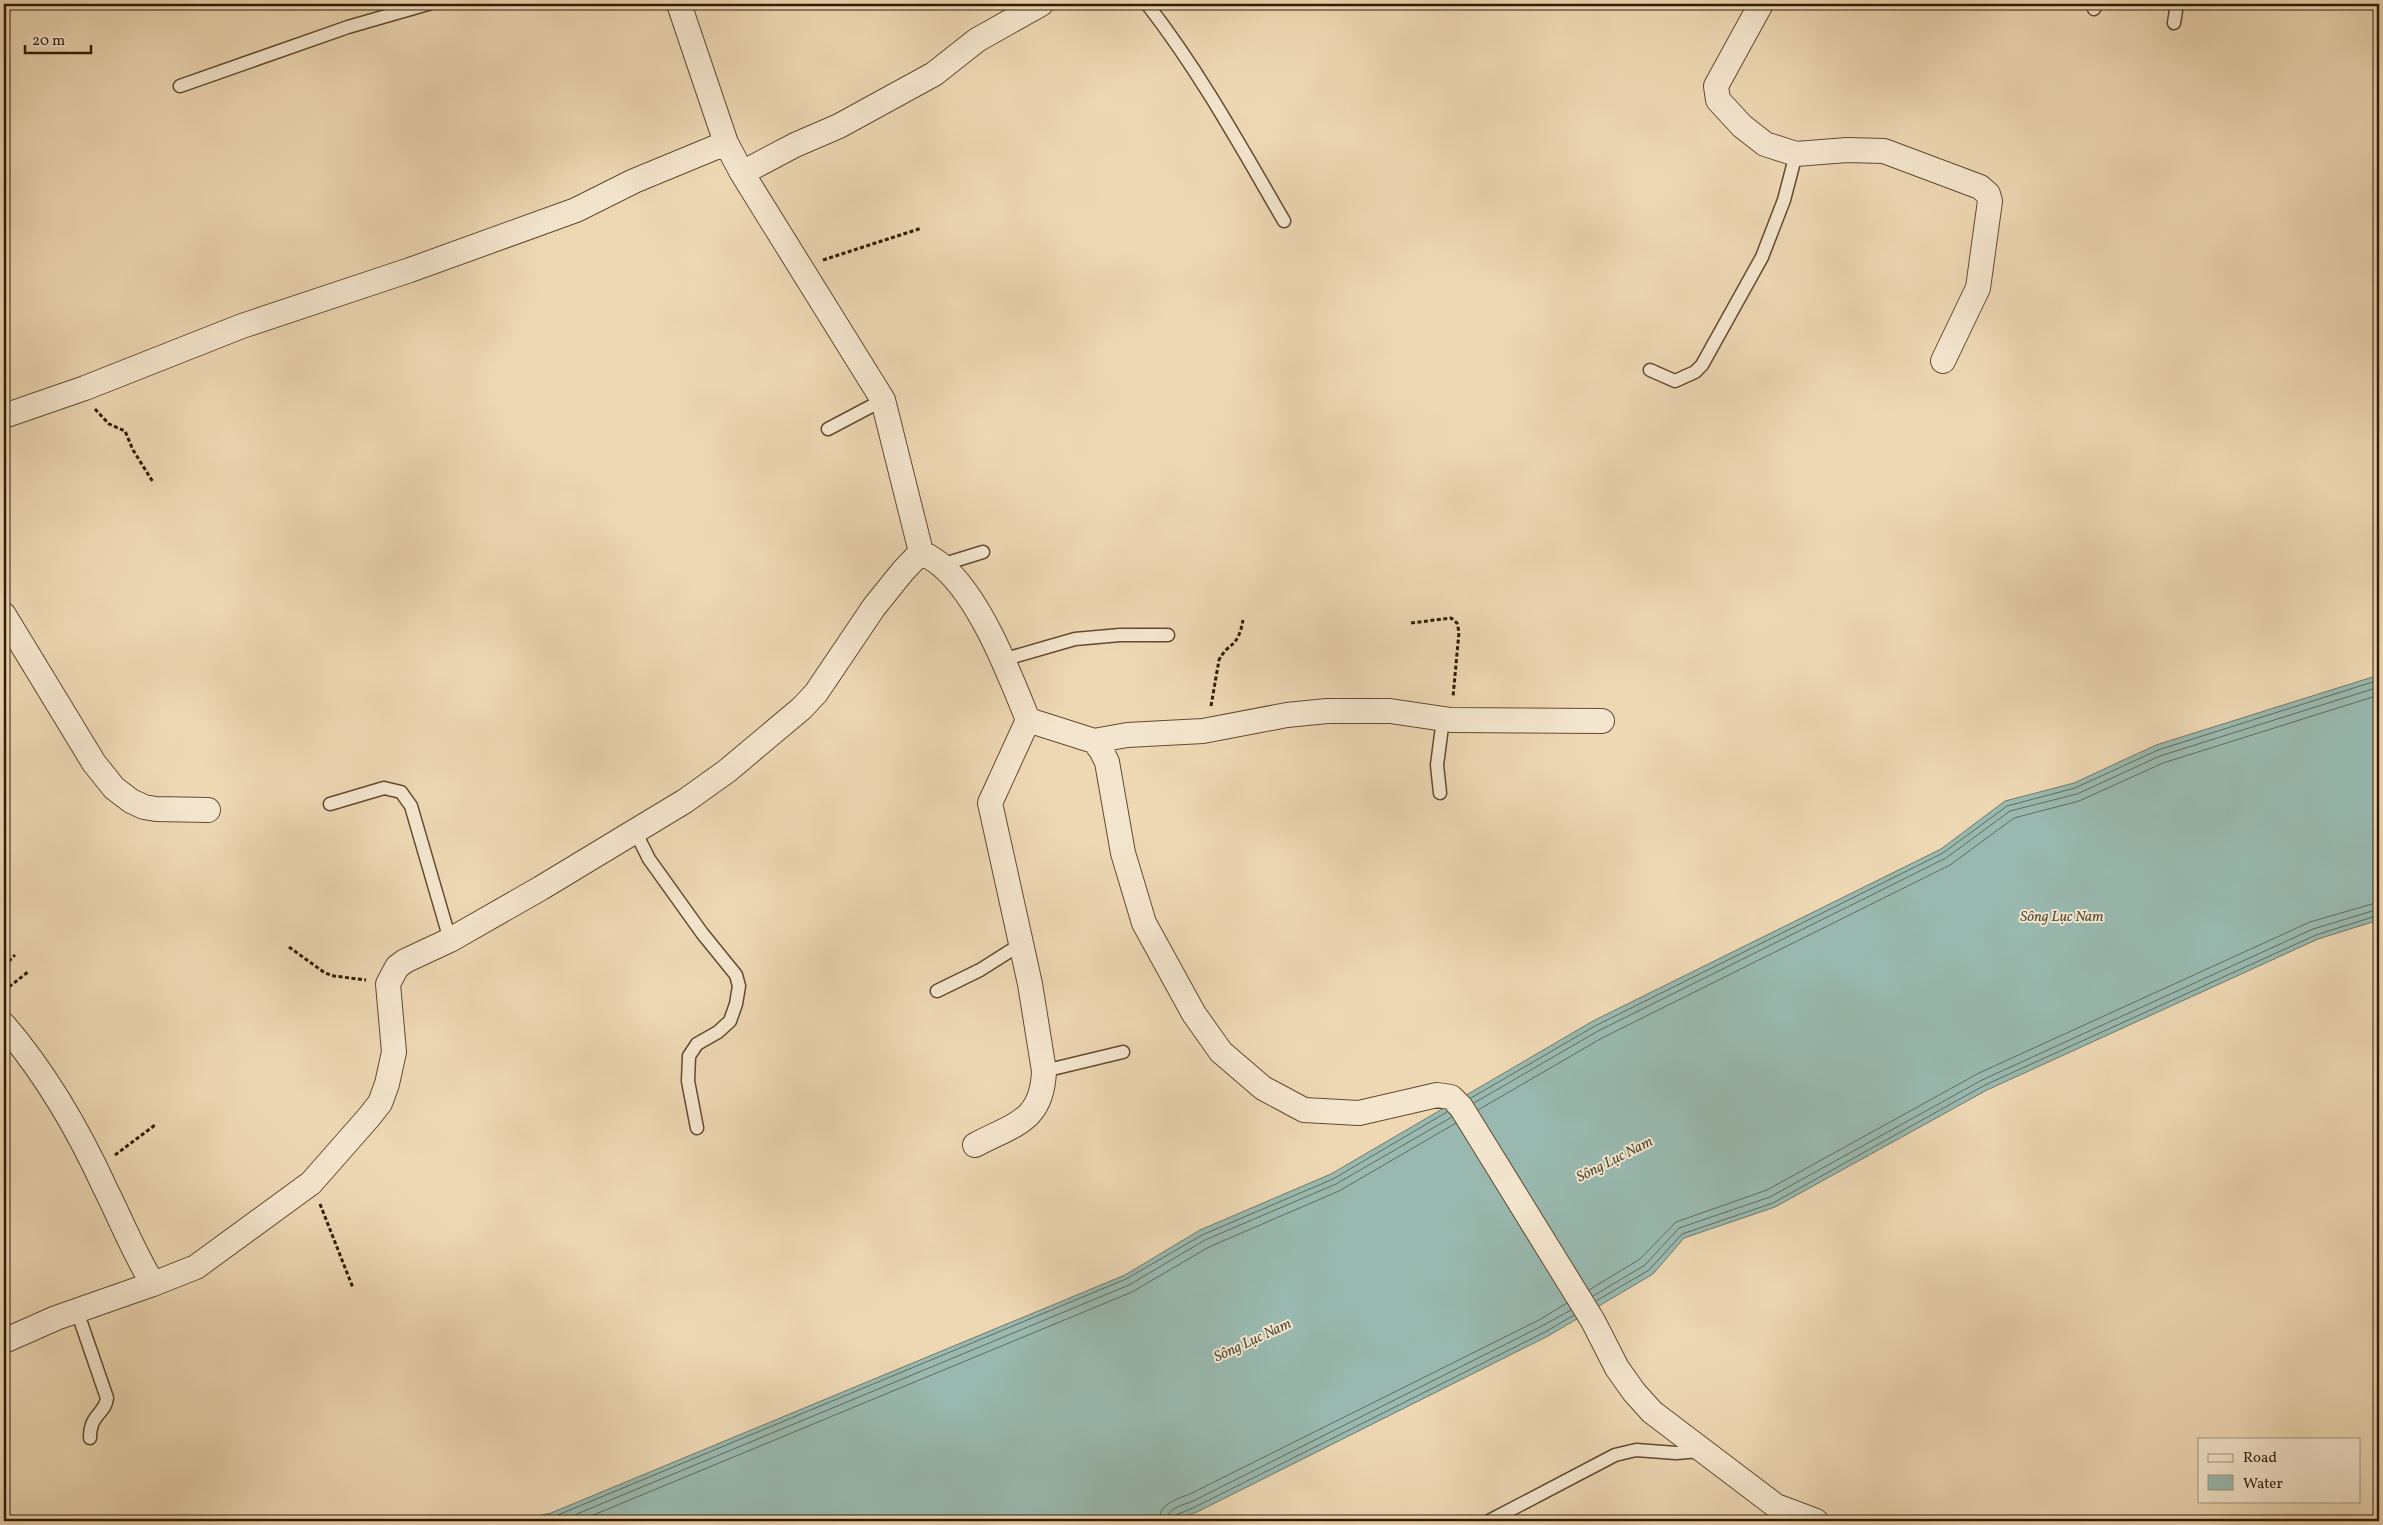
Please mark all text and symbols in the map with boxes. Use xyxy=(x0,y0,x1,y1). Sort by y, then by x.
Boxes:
scale bar xyxy=(25,22,91,54)
text: 20 m xyxy=(32,31,65,52)
water label: Sông Lục Nam xyxy=(2020,907,2104,928)
water label: Sông Lục Nam xyxy=(1573,1132,1657,1188)
water label: Sông Lục Nam xyxy=(1211,1314,1296,1368)
legend xyxy=(2198,1438,2360,1502)
text: Road xyxy=(2243,1448,2277,1469)
text: Water xyxy=(2243,1474,2283,1495)

